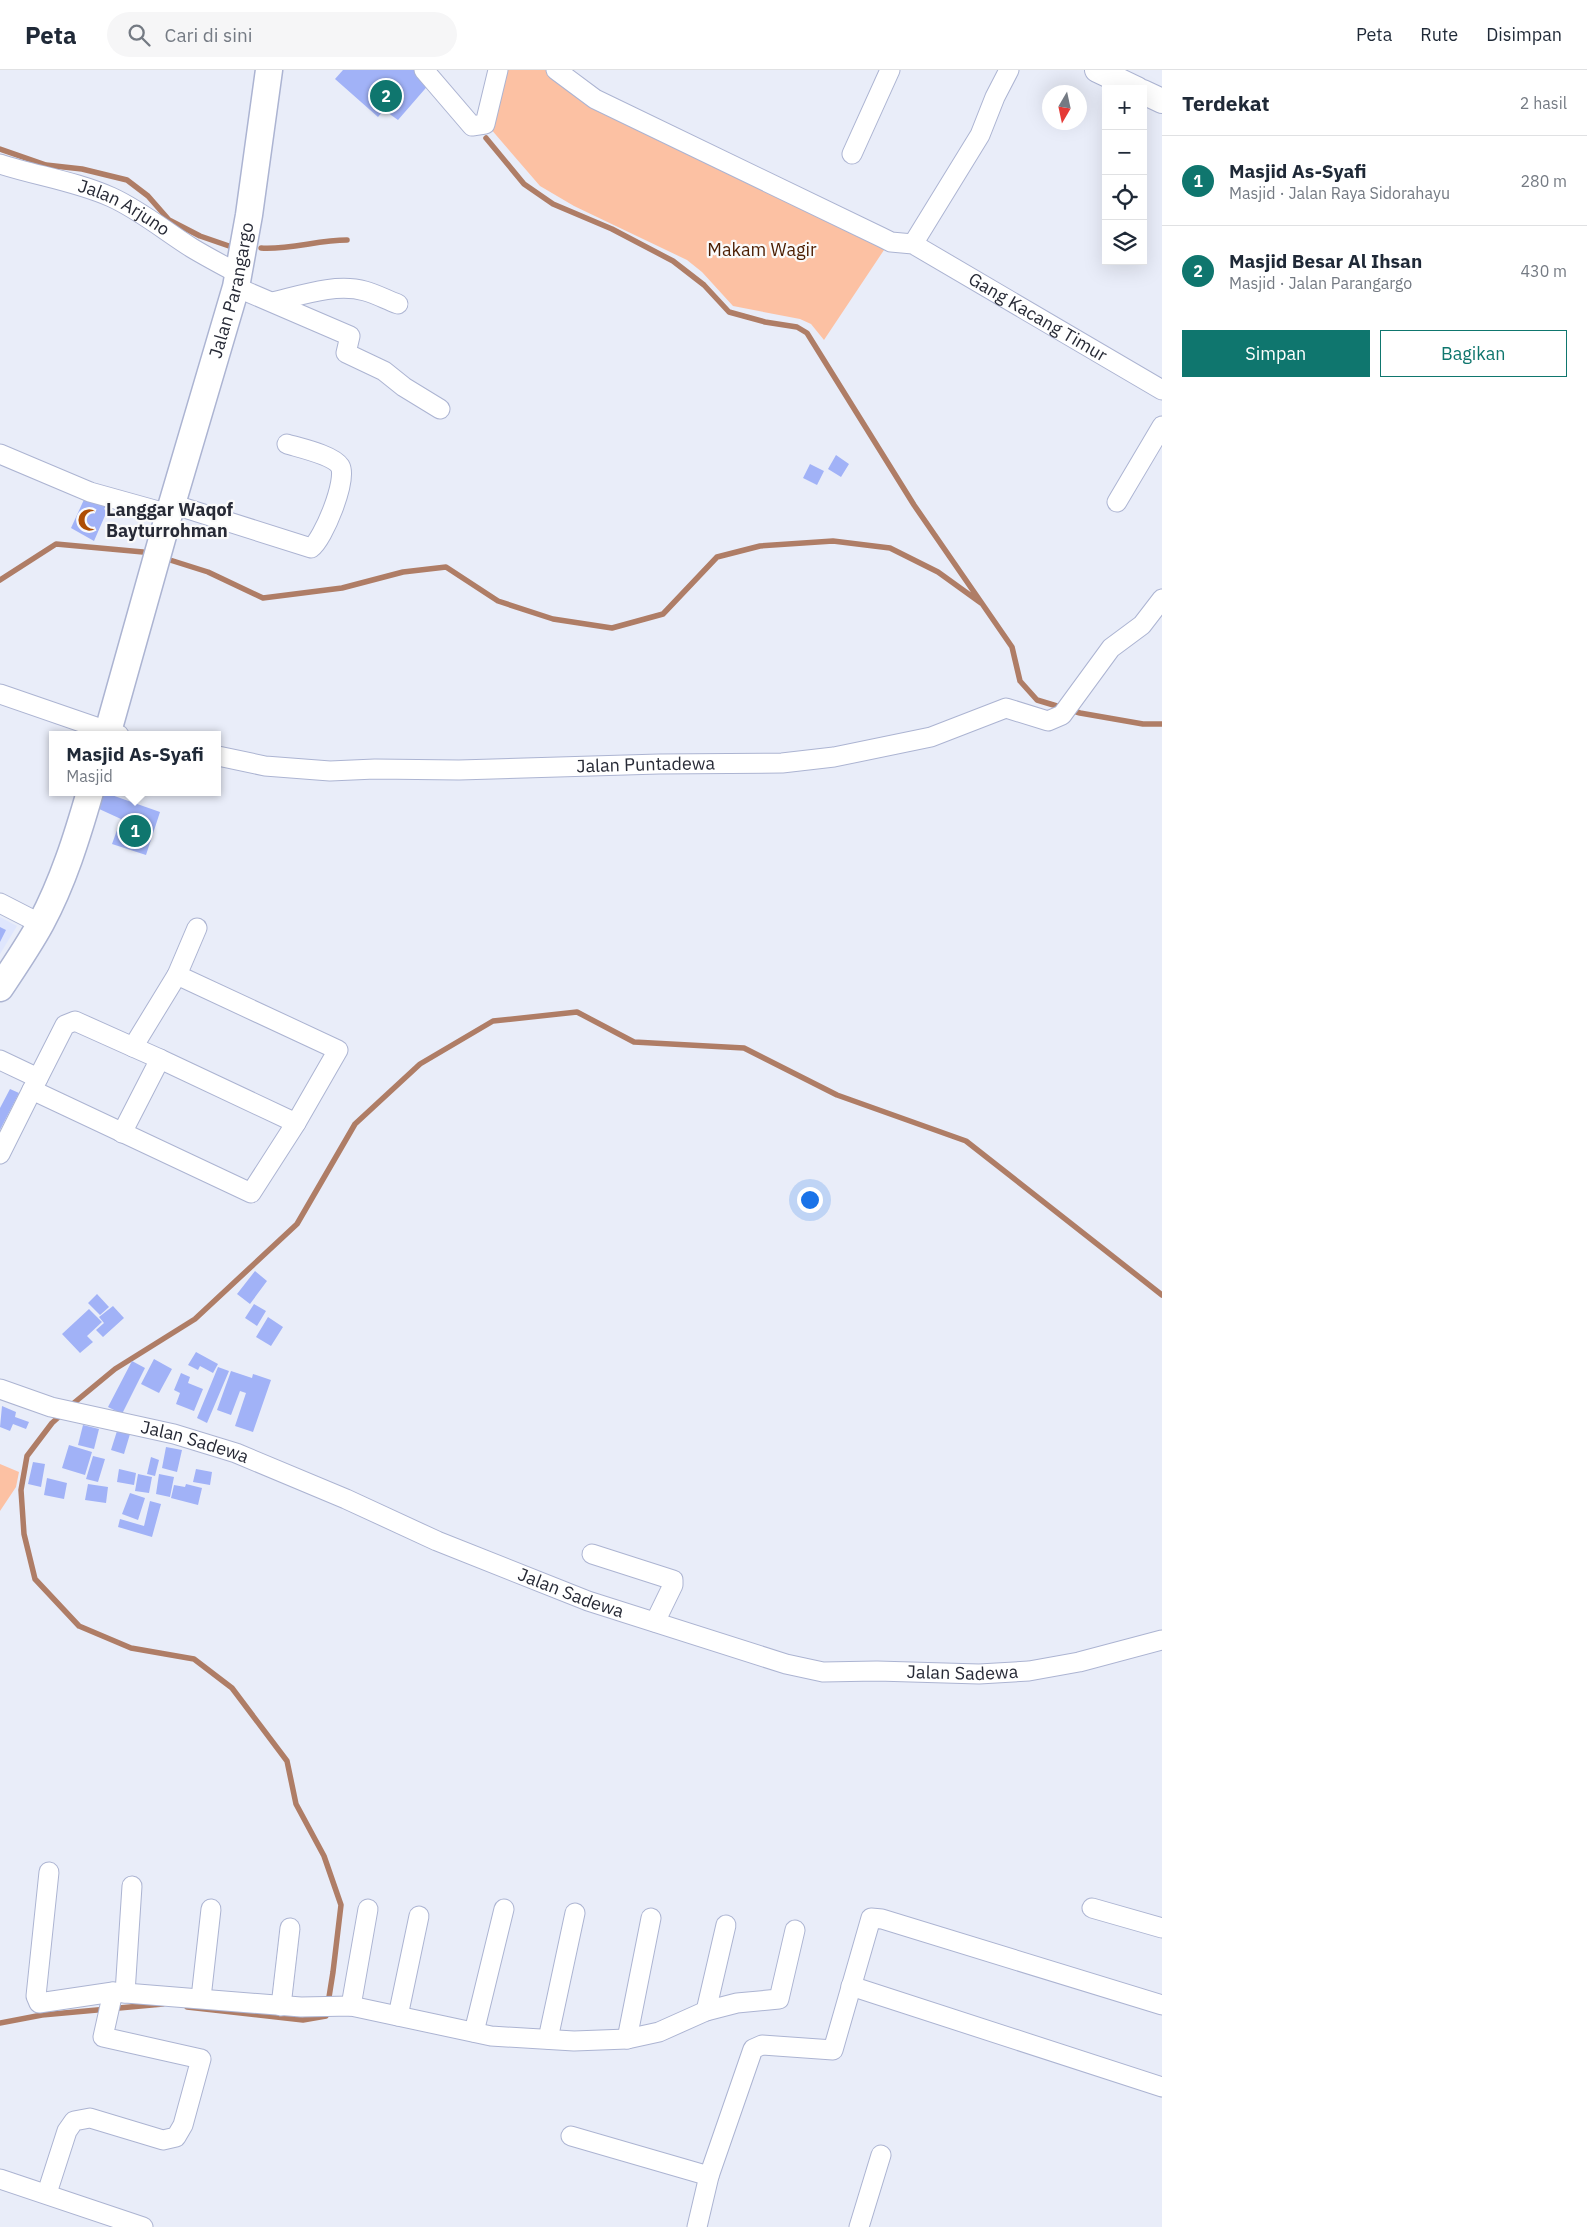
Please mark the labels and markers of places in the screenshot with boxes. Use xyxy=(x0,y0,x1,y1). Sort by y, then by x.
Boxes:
pin: 2 xyxy=(370,77,402,115)
place label: Langgar Waqof Bayturrohman xyxy=(106,498,234,542)
mosque icon: Langgar Waqof Bayturrohman xyxy=(76,507,102,533)
pin: 1 xyxy=(119,812,151,850)

